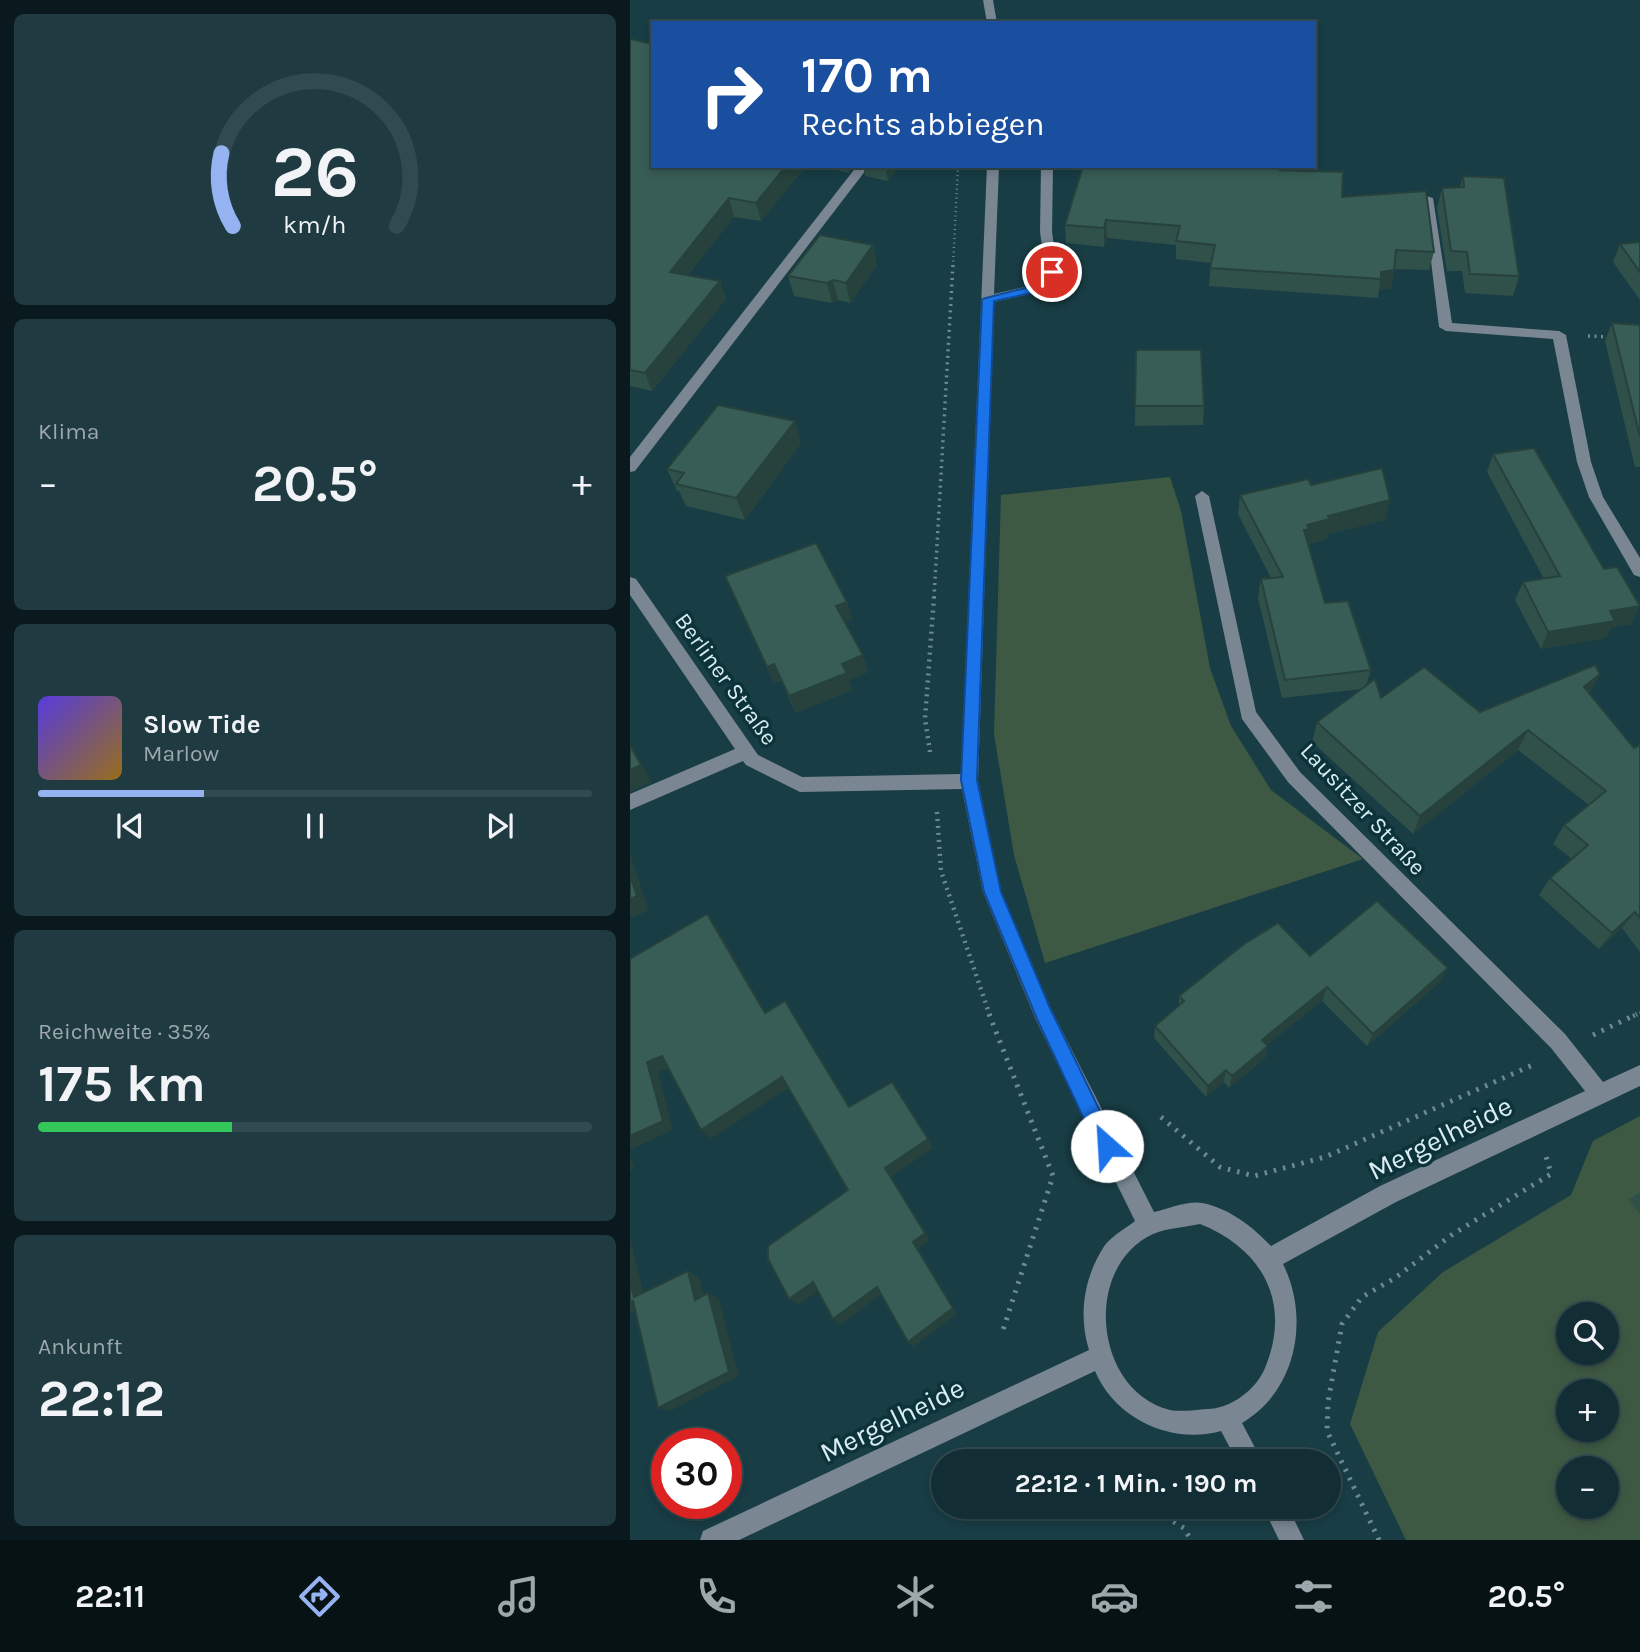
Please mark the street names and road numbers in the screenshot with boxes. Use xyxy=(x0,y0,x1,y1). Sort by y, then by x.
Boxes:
street label: Berliner Straße xyxy=(669,608,783,750)
street label: Lausitzer Straße xyxy=(1295,737,1431,881)
street label: Mergelheide xyxy=(1362,1089,1518,1187)
street label: Mergelheide xyxy=(814,1371,970,1469)

